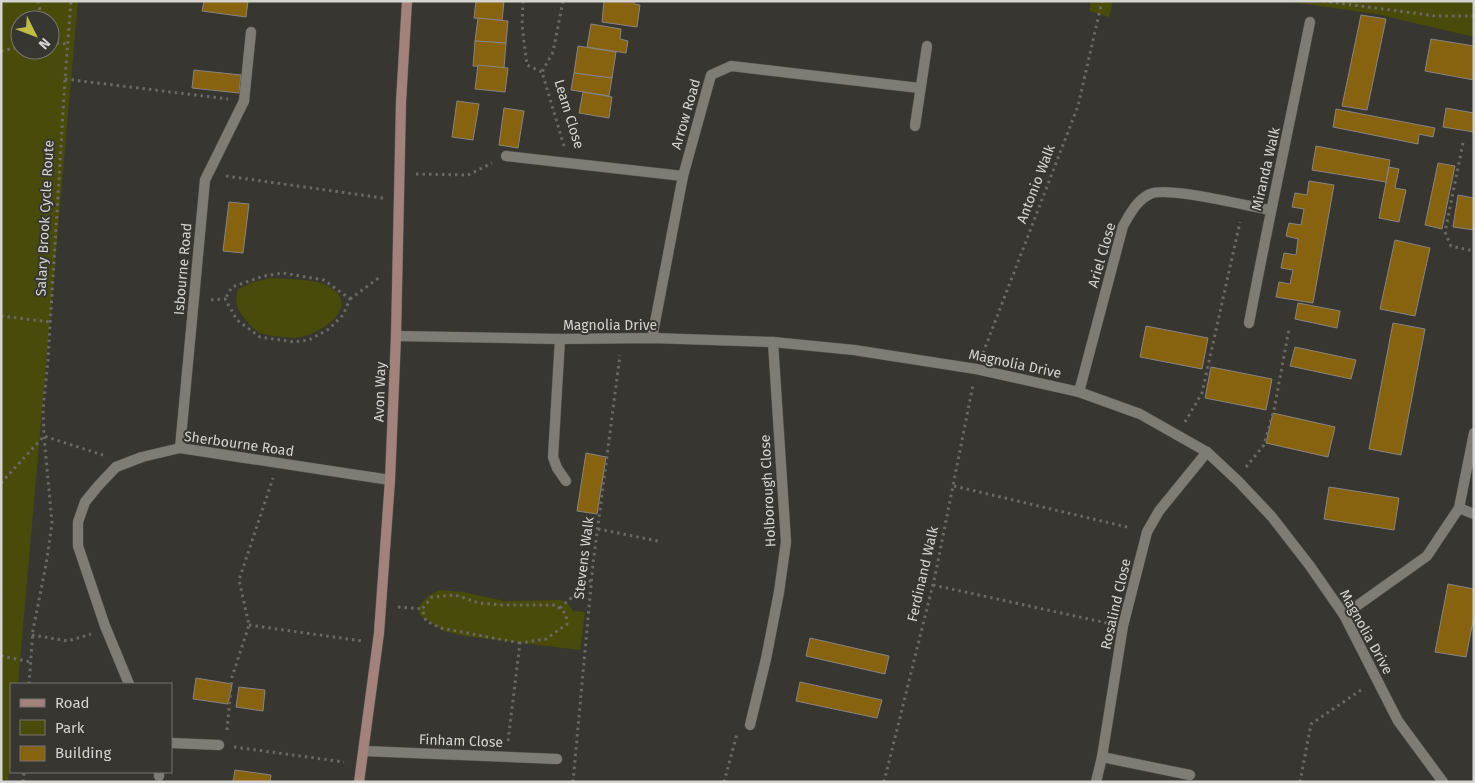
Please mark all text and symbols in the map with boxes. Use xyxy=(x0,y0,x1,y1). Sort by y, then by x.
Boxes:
north arrow xyxy=(10,10,60,60)
text: N xyxy=(35,34,54,53)
street label: Leam Close xyxy=(550,77,588,151)
street label: Arrow Road xyxy=(668,77,704,151)
street label: Miranda Walk xyxy=(1248,125,1284,212)
street label: Salary Brook Cycle Route xyxy=(32,139,58,297)
street label: Antonio Walk xyxy=(1013,141,1059,226)
street label: Ariel Close xyxy=(1085,220,1119,290)
street label: Isbourne Road xyxy=(170,222,196,316)
street label: Magnolia Drive xyxy=(563,317,657,334)
street label: Magnolia Drive xyxy=(967,346,1063,382)
street label: Avon Way xyxy=(370,361,390,422)
street label: Sherbourne Road xyxy=(183,428,295,460)
street label: Holborough Close xyxy=(757,434,779,548)
street label: Stevens Walk xyxy=(571,515,598,600)
street label: Ferdinand Walk xyxy=(904,524,942,623)
street label: Rosalind Close xyxy=(1097,557,1135,651)
street label: Magnolia Drive xyxy=(1336,587,1396,677)
legend xyxy=(10,683,172,773)
text: Road xyxy=(55,694,90,712)
text: Park xyxy=(55,719,85,737)
street label: Finham Close xyxy=(419,731,503,751)
text: Building xyxy=(55,744,111,762)

